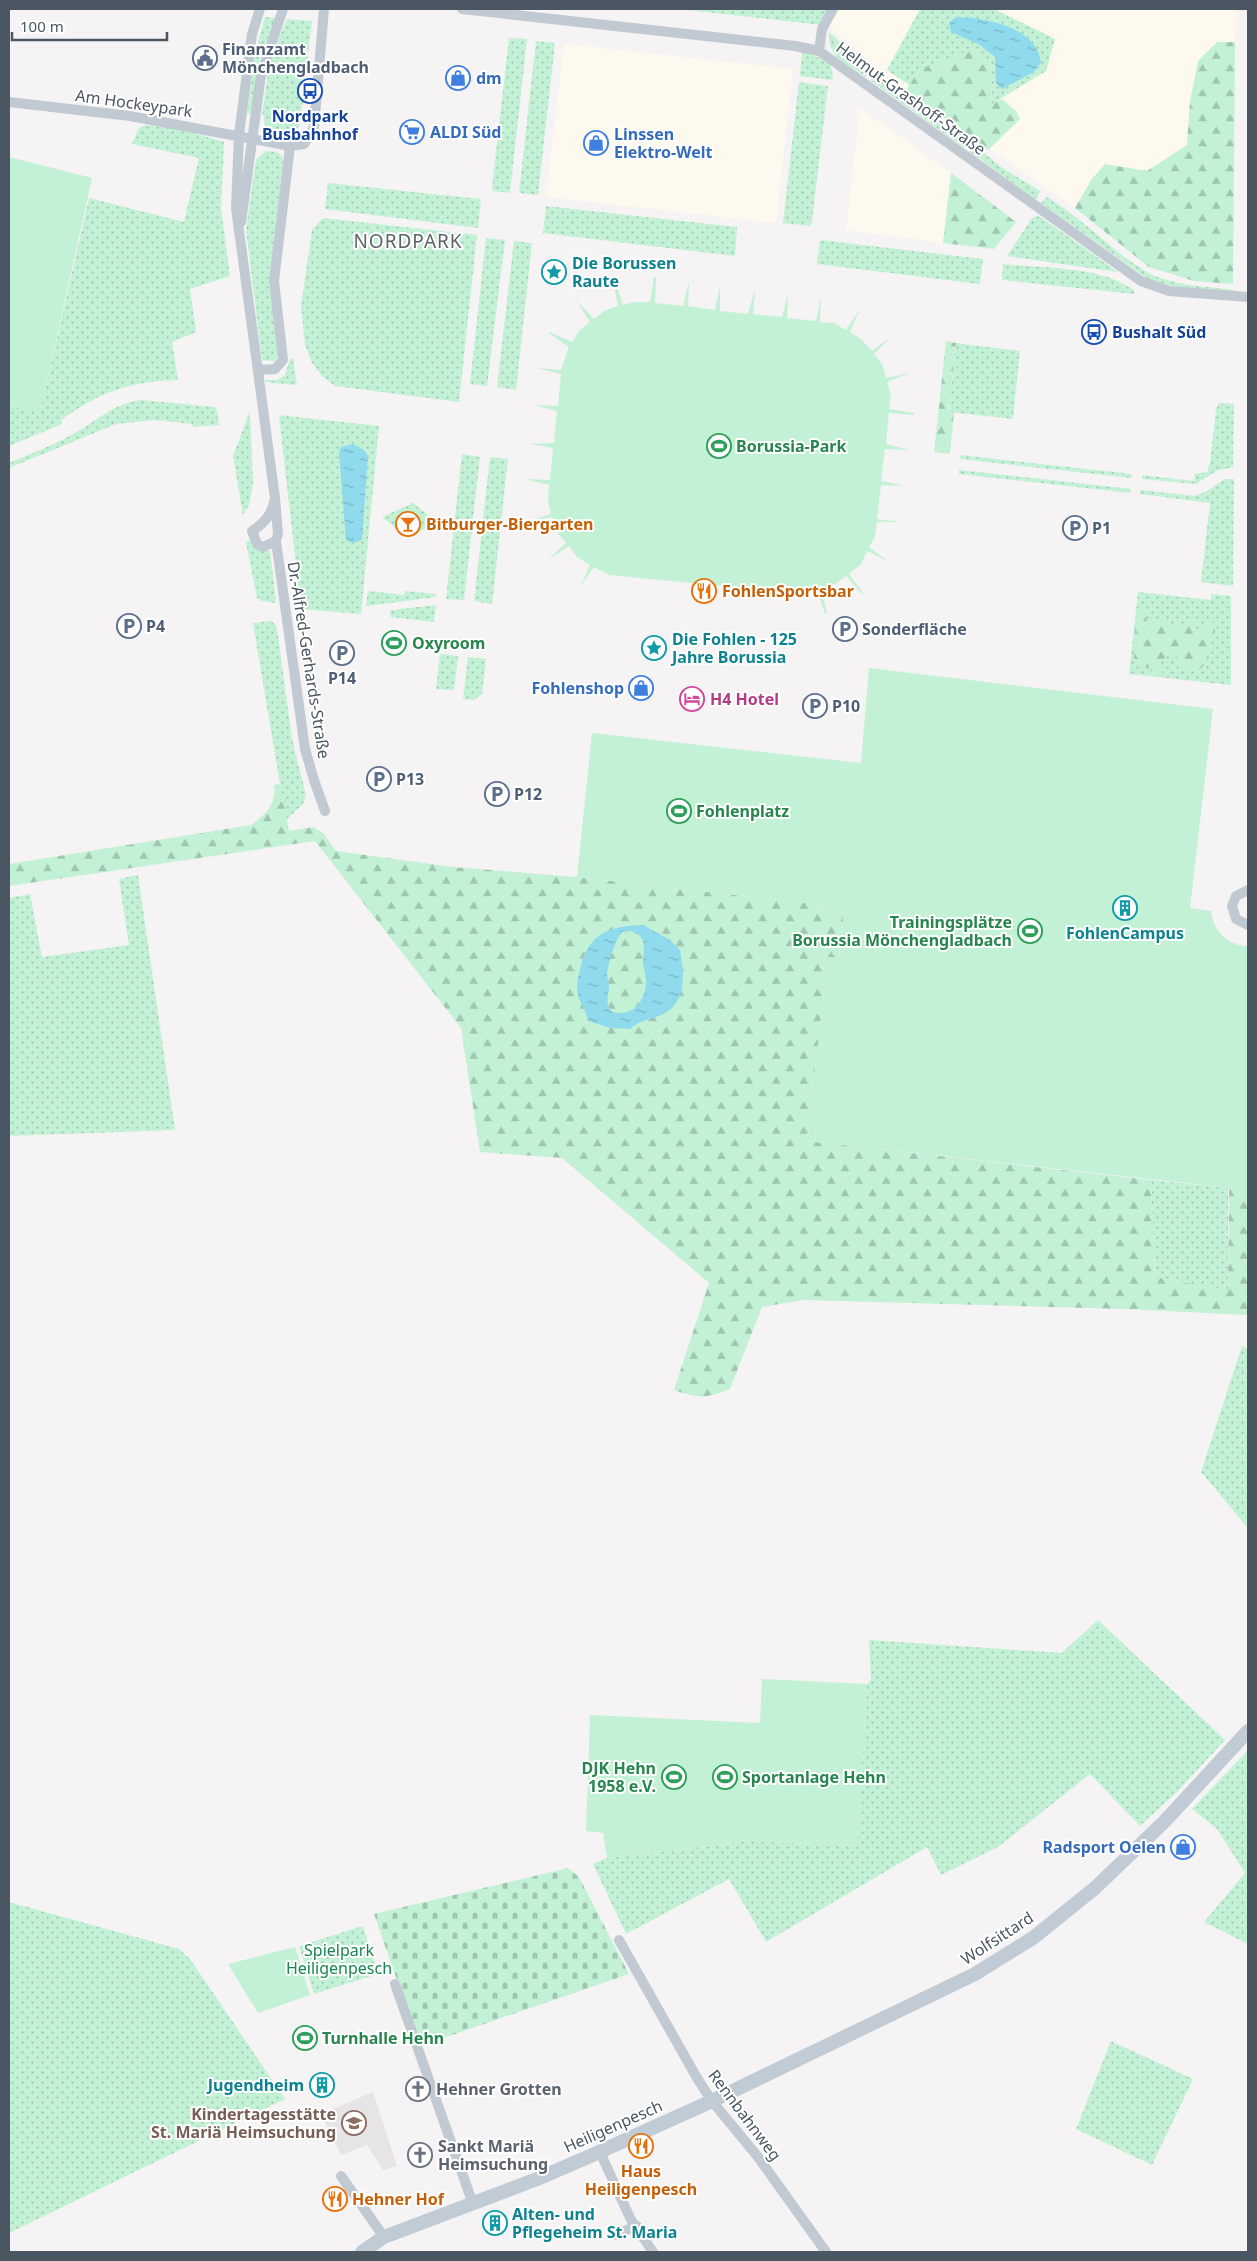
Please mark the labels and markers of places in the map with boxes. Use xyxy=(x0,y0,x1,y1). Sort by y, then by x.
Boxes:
place label: Finanzamt Mönchengladbach xyxy=(222,38,369,78)
public building icon: Finanzamt Mönchengladbach xyxy=(192,45,218,71)
shop icon: dm xyxy=(445,65,471,91)
place label: dm xyxy=(476,67,502,89)
bus stop icon: Nordpark Busbahnhof xyxy=(297,78,323,104)
place label: Nordpark Busbahnhof xyxy=(262,105,359,145)
supermarket icon: ALDI Süd xyxy=(399,119,425,145)
place label: ALDI Süd xyxy=(430,121,501,143)
place label: Linssen Elektro-Welt xyxy=(614,123,713,163)
shop icon: Linssen Elektro-Welt xyxy=(583,130,609,156)
place label: Die Borussen Raute xyxy=(572,252,676,292)
place icon: Die Borussen Raute xyxy=(541,259,567,285)
bus stop icon: Bushalt Süd xyxy=(1081,319,1107,345)
place label: Bushalt Süd xyxy=(1112,321,1206,343)
sports icon: Borussia-Park xyxy=(706,433,732,459)
place label: Borussia-Park xyxy=(736,435,846,457)
bar icon: Bitburger-Biergarten xyxy=(395,511,421,537)
place label: Bitburger-Biergarten xyxy=(426,513,594,535)
parking icon: P1 xyxy=(1062,515,1088,541)
place label: P1 xyxy=(1092,517,1111,539)
restaurant icon: FohlenSportsbar xyxy=(691,578,717,604)
place label: FohlenSportsbar xyxy=(722,580,854,602)
parking icon: P4 xyxy=(116,613,142,639)
place label: P4 xyxy=(146,615,165,637)
parking icon: Sonderfläche xyxy=(832,616,858,642)
place label: Sonderfläche xyxy=(862,618,967,640)
place label: Die Fohlen - 125 Jahre Borussia xyxy=(670,628,797,668)
sports icon: Oxyroom xyxy=(381,630,407,656)
place label: Oxyroom xyxy=(412,632,485,654)
place icon: Die Fohlen - 125 Jahre Borussia xyxy=(641,635,667,661)
parking icon: P14 xyxy=(329,640,355,666)
place label: P14 xyxy=(328,667,356,689)
shop icon: Fohlenshop xyxy=(628,675,654,701)
place label: Fohlenshop xyxy=(532,677,624,699)
hotel icon: H4 Hotel xyxy=(679,686,705,712)
place label: H4 Hotel xyxy=(710,688,779,710)
parking icon: P10 xyxy=(802,693,828,719)
place label: P10 xyxy=(832,695,860,717)
parking icon: P13 xyxy=(366,766,392,792)
place label: P13 xyxy=(396,768,424,790)
parking icon: P12 xyxy=(484,781,510,807)
place label: P12 xyxy=(514,783,542,805)
sports icon: Fohlenplatz xyxy=(666,798,692,824)
place label: Fohlenplatz xyxy=(696,800,789,822)
building icon: FohlenCampus xyxy=(1112,895,1138,921)
place label: Trainingsplätze Borussia Mönchengladbach xyxy=(792,911,1012,951)
sports icon: Trainingsplätze Borussia Mönchengladbach xyxy=(1017,918,1043,944)
place label: FohlenCampus xyxy=(1066,922,1184,944)
place label: DJK Hehn 1958 e.V. xyxy=(582,1757,656,1797)
sports icon: DJK Hehn 1958 e.V. xyxy=(661,1764,687,1790)
sports icon: Sportanlage Hehn xyxy=(712,1764,738,1790)
place label: Sportanlage Hehn xyxy=(742,1766,886,1788)
shop icon: Radsport Oelen xyxy=(1170,1834,1196,1860)
place label: Radsport Oelen xyxy=(1042,1836,1166,1858)
sports icon: Turnhalle Hehn xyxy=(292,2025,318,2051)
place label: Turnhalle Hehn xyxy=(322,2027,444,2049)
building icon: Jugendheim xyxy=(309,2072,335,2098)
place label: Jugendheim xyxy=(206,2074,304,2096)
church icon: Hehner Grotten xyxy=(405,2076,431,2102)
place label: Hehner Grotten xyxy=(436,2078,562,2100)
place label: Kindertagesstätte St. Mariä Heimsuchung xyxy=(151,2103,336,2143)
school or university icon: Kindertagesstätte St. Mariä Heimsuchung xyxy=(341,2110,367,2136)
restaurant icon: Haus Heiligenpesch xyxy=(628,2133,654,2159)
place label: Sankt Mariä Heimsuchung xyxy=(438,2135,548,2175)
church icon: Sankt Mariä Heimsuchung xyxy=(407,2142,433,2168)
place label: Haus Heiligenpesch xyxy=(585,2160,697,2200)
restaurant icon: Hehner Hof xyxy=(322,2186,348,2212)
place label: Hehner Hof xyxy=(352,2188,445,2210)
place label: Alten- und Pflegeheim St. Maria xyxy=(512,2203,677,2243)
building icon: Alten- und Pflegeheim St. Maria xyxy=(482,2210,508,2236)

